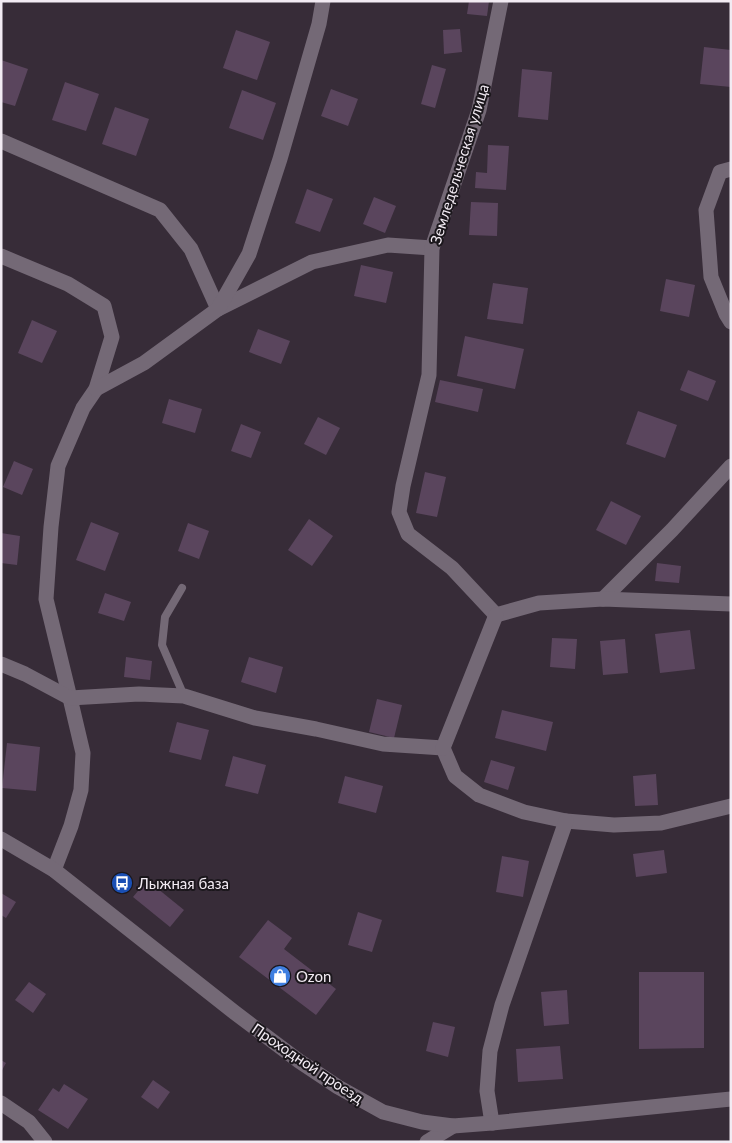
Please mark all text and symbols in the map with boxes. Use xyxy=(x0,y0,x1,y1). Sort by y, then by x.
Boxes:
street label: Земледельческая улица xyxy=(426,82,492,246)
bus stop icon: Лыжная база xyxy=(110,871,134,895)
place label: Лыжная база xyxy=(137,874,229,892)
shop icon: Ozon xyxy=(268,964,292,988)
place label: Ozon xyxy=(296,967,331,985)
street label: Проходной проезд xyxy=(249,1019,367,1107)

